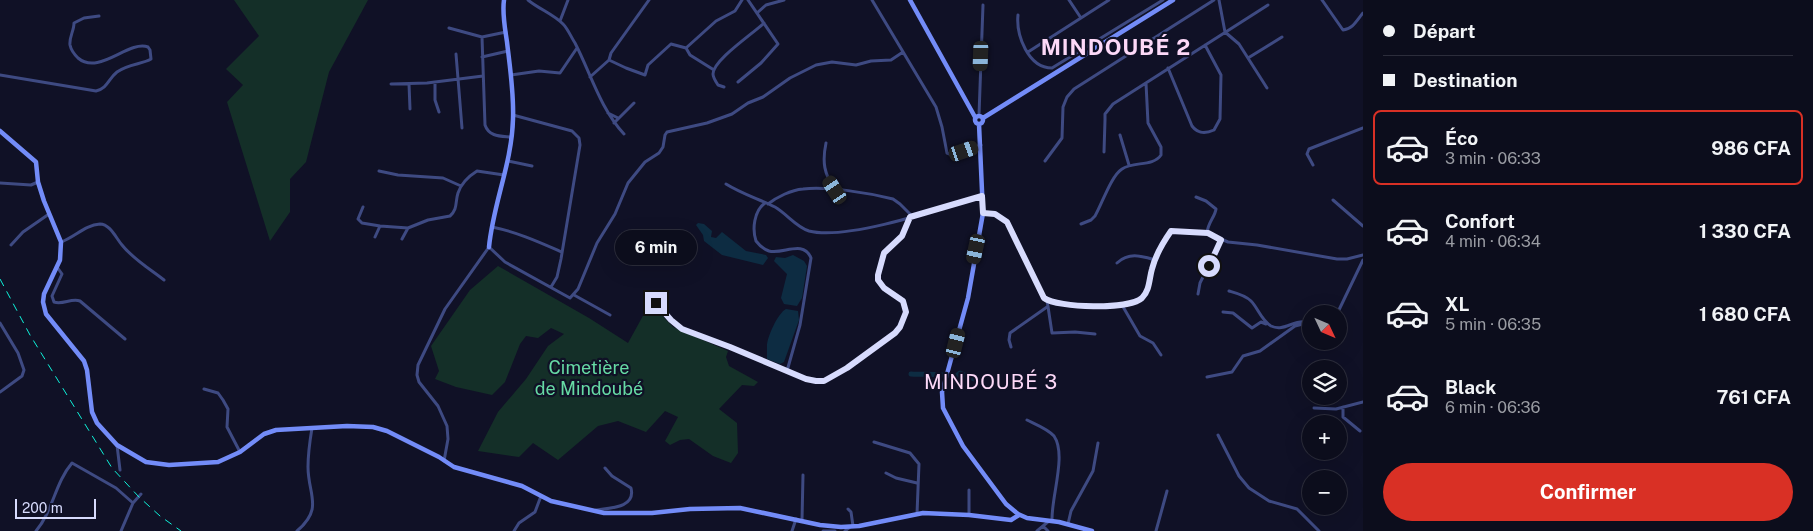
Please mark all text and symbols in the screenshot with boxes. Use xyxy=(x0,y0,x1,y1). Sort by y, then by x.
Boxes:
text: Départ xyxy=(1413,20,1476,42)
district label: MINDOUBÉ 2 xyxy=(1041,34,1191,60)
car xyxy=(972,41,989,71)
text: Destination xyxy=(1413,69,1517,91)
icon: car xyxy=(1385,125,1430,170)
text: Éco xyxy=(1445,127,1478,149)
text: 986 CFA xyxy=(1711,137,1791,159)
car xyxy=(947,139,980,163)
text: 3 min · 06:33 xyxy=(1445,149,1541,168)
car xyxy=(820,173,849,207)
icon: car xyxy=(1385,208,1430,253)
text: Confort xyxy=(1445,210,1515,232)
text: 1 330 CFA xyxy=(1699,220,1791,242)
callout: 6 min xyxy=(615,230,697,266)
text: 4 min · 06:34 xyxy=(1445,232,1541,251)
car xyxy=(965,233,986,265)
text: 6 min xyxy=(635,238,677,257)
route start xyxy=(1198,255,1220,277)
icon: car xyxy=(1385,291,1430,336)
route end xyxy=(645,292,667,314)
text: XL xyxy=(1445,293,1470,315)
text: 1 680 CFA xyxy=(1699,303,1791,325)
north arrow xyxy=(1302,305,1348,350)
map controls xyxy=(1302,305,1347,515)
text: 5 min · 06:35 xyxy=(1445,315,1541,334)
car xyxy=(945,327,966,359)
park label: Cimetière de Mindoubé xyxy=(535,357,643,399)
button: layers xyxy=(1302,360,1347,405)
district label: MINDOUBÉ 3 xyxy=(924,369,1058,394)
icon: car xyxy=(1385,374,1430,419)
text: Black xyxy=(1445,376,1496,398)
text: 761 CFA xyxy=(1717,386,1791,408)
text: 6 min · 06:36 xyxy=(1445,398,1541,417)
button: + xyxy=(1302,415,1347,460)
button: Confirmer xyxy=(1383,463,1793,521)
button: − xyxy=(1302,470,1347,515)
scale bar xyxy=(15,496,96,519)
text: 200 m xyxy=(22,500,63,516)

